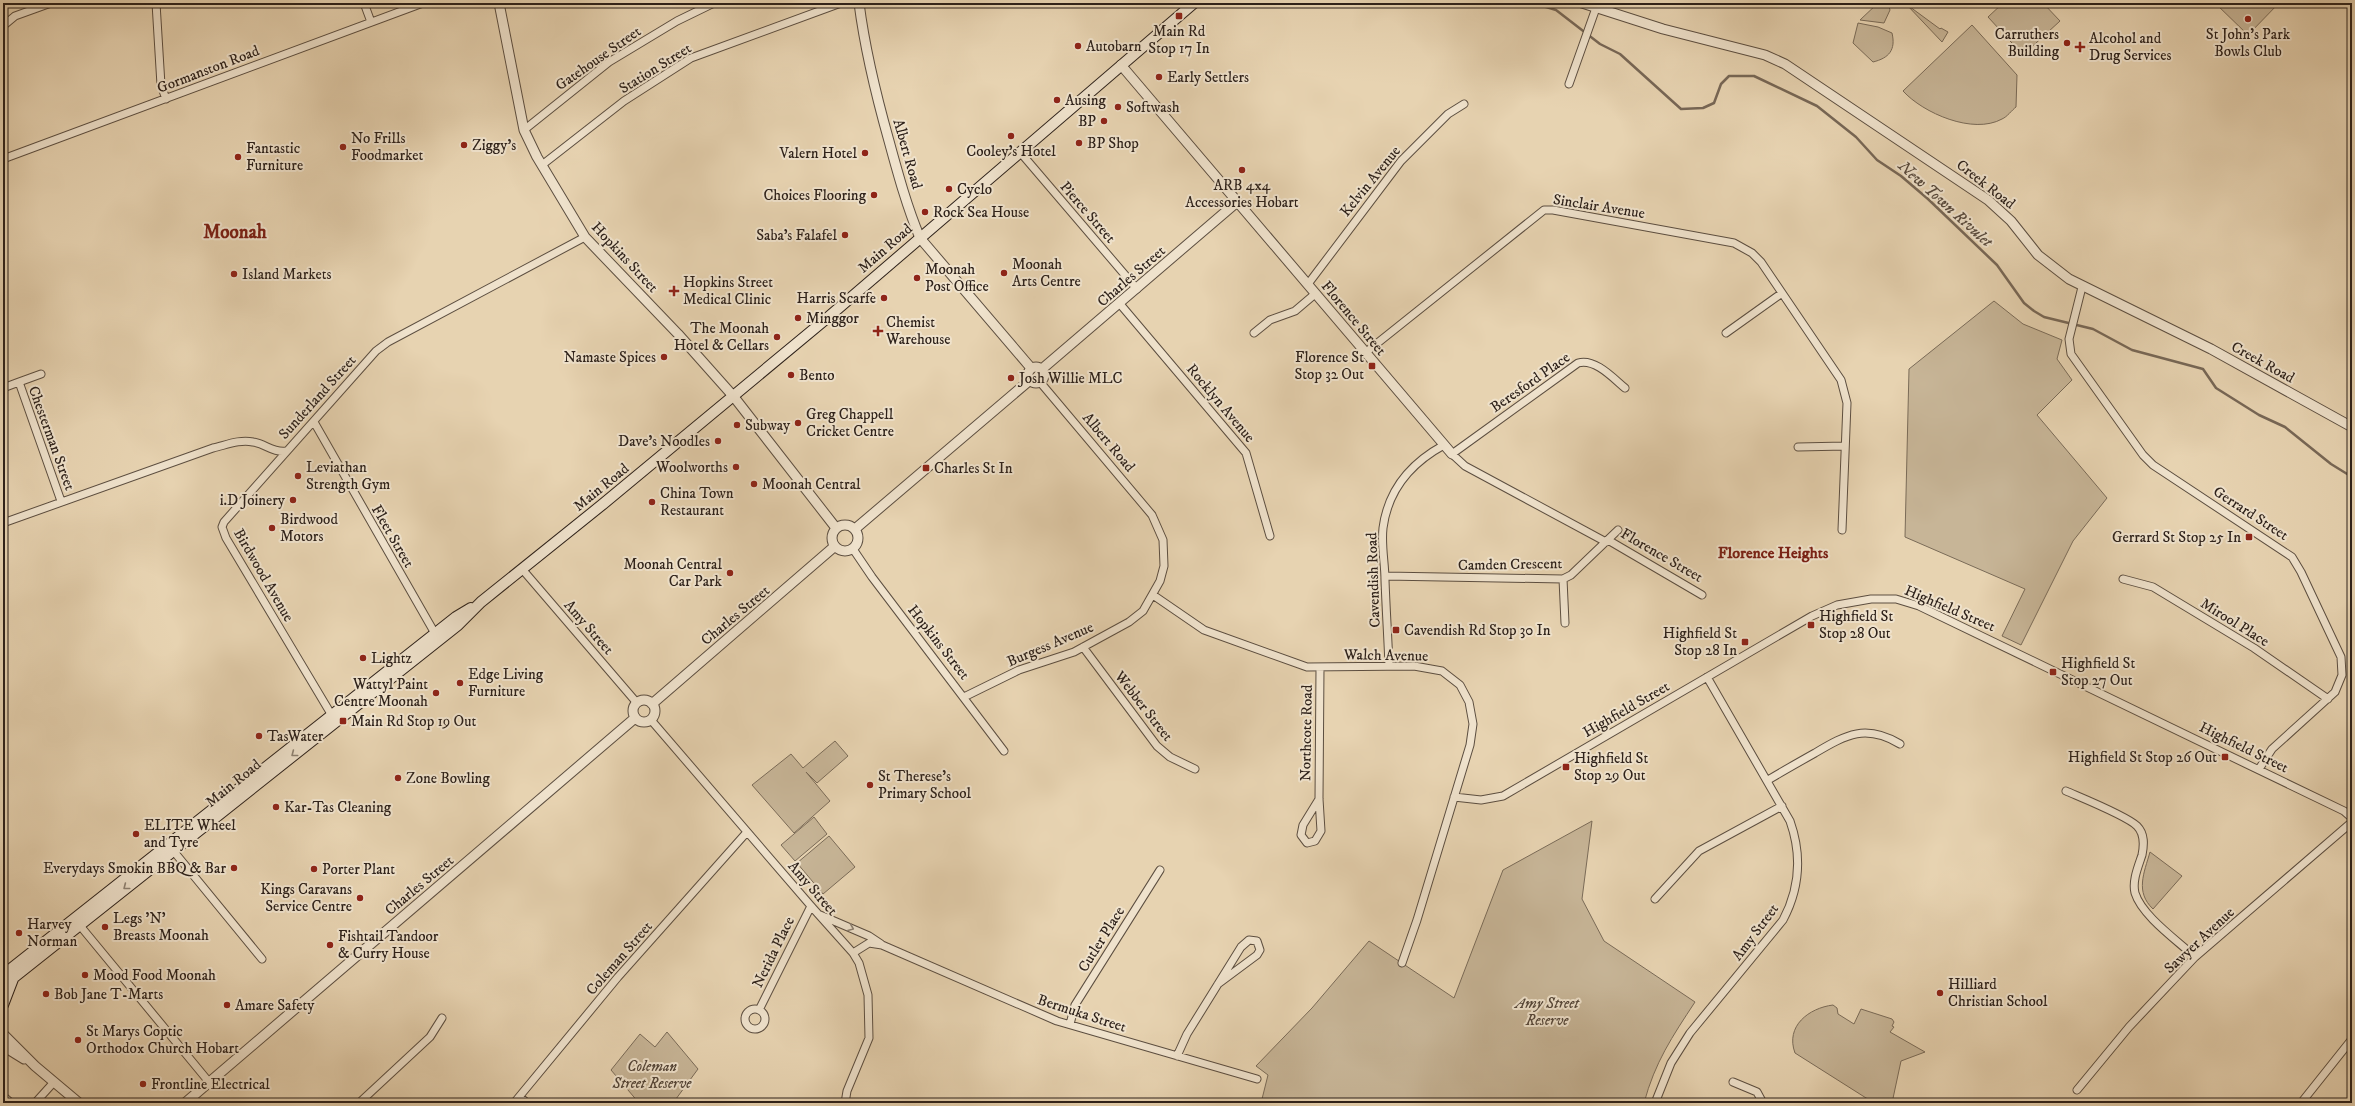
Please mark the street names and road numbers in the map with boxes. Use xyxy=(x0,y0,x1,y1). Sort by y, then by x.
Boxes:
street label: Gatehouse Street xyxy=(552,22,645,95)
street label: Station Street xyxy=(616,39,695,98)
street label: Gormanston Road xyxy=(154,41,262,98)
street label: Albert Road xyxy=(888,117,927,192)
street label: Kelvin Avenue xyxy=(1336,142,1405,221)
street label: Creek Road xyxy=(1952,155,2019,214)
street label: Pierce Street xyxy=(1056,178,1120,247)
street label: Sinclair Avenue xyxy=(1552,190,1646,223)
street label: Hopkins Street xyxy=(587,218,662,297)
street label: Main Road xyxy=(854,219,917,277)
street label: Charles Street xyxy=(1093,242,1169,311)
street label: Florence Street xyxy=(1317,277,1391,360)
street label: Creek Road xyxy=(2228,337,2298,388)
street label: Beresford Place xyxy=(1487,348,1574,417)
street label: Sunderland Street xyxy=(275,351,360,443)
street label: Rocklyn Avenue xyxy=(1182,360,1259,447)
street label: Chesterman Street xyxy=(24,383,79,493)
street label: Albert Road xyxy=(1078,409,1139,476)
street label: Main Road xyxy=(570,459,633,516)
street label: Gerrard Street xyxy=(2210,482,2292,545)
street label: Fleet Street xyxy=(367,501,418,571)
street label: Florence Street xyxy=(1617,524,1706,587)
street label: Birdwood Avenue xyxy=(229,525,298,625)
street label: Cavendish Road xyxy=(1362,531,1385,628)
street label: Camden Crescent xyxy=(1458,554,1562,575)
street label: Charles Street xyxy=(697,581,774,650)
street label: Highfield Street xyxy=(1901,581,1998,636)
street label: Mirool Place xyxy=(2197,594,2273,651)
street label: Amy Street xyxy=(560,596,618,659)
street label: Hopkins Street xyxy=(903,601,974,684)
street label: Burgess Avenue xyxy=(1004,618,1096,671)
street label: Walch Avenue xyxy=(1343,645,1428,666)
street label: Webber Street xyxy=(1110,667,1177,745)
street label: Highfield Street xyxy=(1579,677,1673,742)
street label: Northcote Road xyxy=(1296,684,1317,781)
street label: Highfield Street xyxy=(2196,718,2292,777)
street label: Main Road xyxy=(202,755,265,812)
street label: Charles Street xyxy=(381,851,458,920)
street label: Amy Street xyxy=(784,857,842,920)
street label: Amy Street xyxy=(1728,900,1783,965)
street label: Cutler Place xyxy=(1074,903,1129,976)
street label: Sawyer Avenue xyxy=(2160,903,2238,978)
street label: Nerida Place xyxy=(748,913,799,991)
street label: Coleman Street xyxy=(582,917,657,999)
street label: Bermuka Street xyxy=(1035,990,1129,1037)

